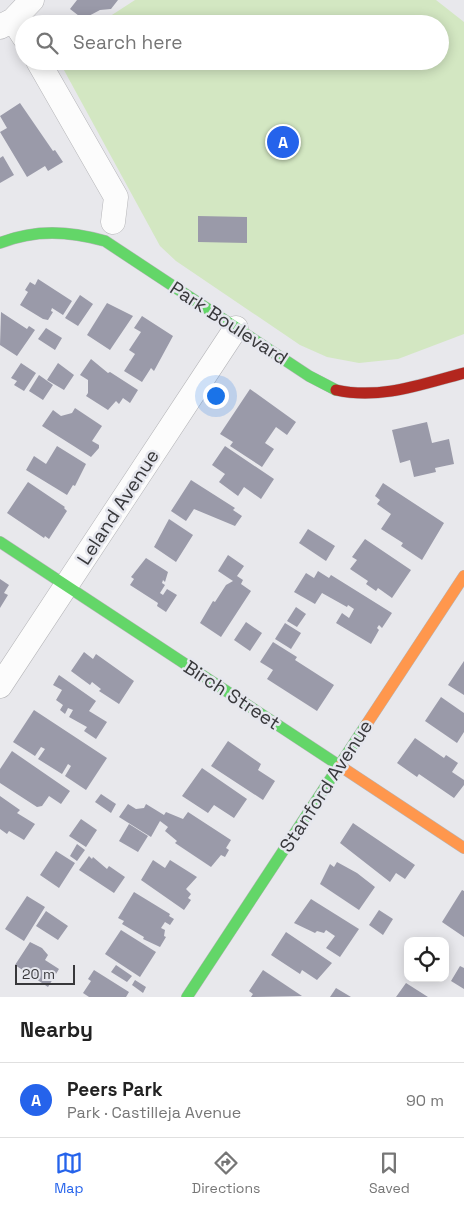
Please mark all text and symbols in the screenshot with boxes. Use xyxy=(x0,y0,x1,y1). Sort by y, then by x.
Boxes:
search box xyxy=(15,15,449,70)
icon: search xyxy=(33,29,61,57)
text: Search here xyxy=(73,30,183,55)
pin: A xyxy=(267,123,299,161)
street label: Park Boulevard xyxy=(165,276,293,370)
your location xyxy=(203,383,229,409)
street label: Leland Avenue xyxy=(71,445,165,569)
street label: Birch Street xyxy=(179,655,285,735)
street label: Stanford Avenue xyxy=(274,715,378,857)
map controls xyxy=(404,937,449,982)
button: locate xyxy=(404,937,449,982)
scale bar xyxy=(15,962,75,985)
text: 20 m xyxy=(22,965,55,983)
text: Nearby xyxy=(20,1016,93,1043)
text: Peers Park xyxy=(67,1077,163,1102)
text: A xyxy=(31,1090,41,1111)
text: 90 m xyxy=(406,1090,444,1111)
text: Park · Castilleja Avenue xyxy=(67,1102,241,1123)
tab: Map xyxy=(54,1149,83,1197)
tab: Directions xyxy=(192,1149,260,1197)
tab: Saved xyxy=(369,1149,410,1197)

